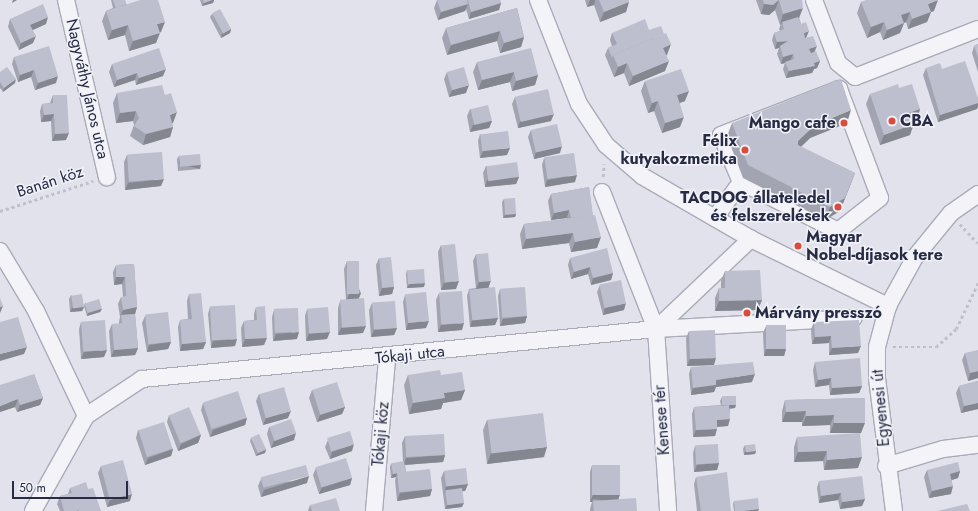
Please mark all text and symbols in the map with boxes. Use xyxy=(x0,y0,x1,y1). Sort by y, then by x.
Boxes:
street label: Nagyváthy János utca xyxy=(62,17,112,161)
place label: CBA xyxy=(900,111,933,131)
place label: Mango cafe xyxy=(749,113,836,133)
marker: CBA xyxy=(887,116,897,126)
marker: Mango cafe xyxy=(839,118,849,128)
place label: Félix kutyakozmetika xyxy=(620,131,737,169)
marker: Félix kutyakozmetika xyxy=(740,145,750,155)
street label: Banán köz xyxy=(14,162,86,202)
place label: TACDOG állateledel és felszerelések xyxy=(680,188,830,226)
marker: TACDOG állateledel és felszerelések xyxy=(833,202,843,212)
place label: Magyar Nobel-díjasok tere xyxy=(806,227,943,265)
marker: Magyar Nobel-díjasok tere xyxy=(793,241,803,251)
place label: Márvány presszó xyxy=(755,303,882,323)
marker: Márvány presszó xyxy=(742,308,752,318)
street label: Tókaji utca xyxy=(374,342,446,368)
street label: Egyenesi út xyxy=(868,369,894,447)
street label: Kenese tér xyxy=(650,384,674,456)
street label: Tókaji köz xyxy=(369,401,393,467)
scale bar xyxy=(14,473,130,499)
text: 50 m xyxy=(19,479,46,497)

